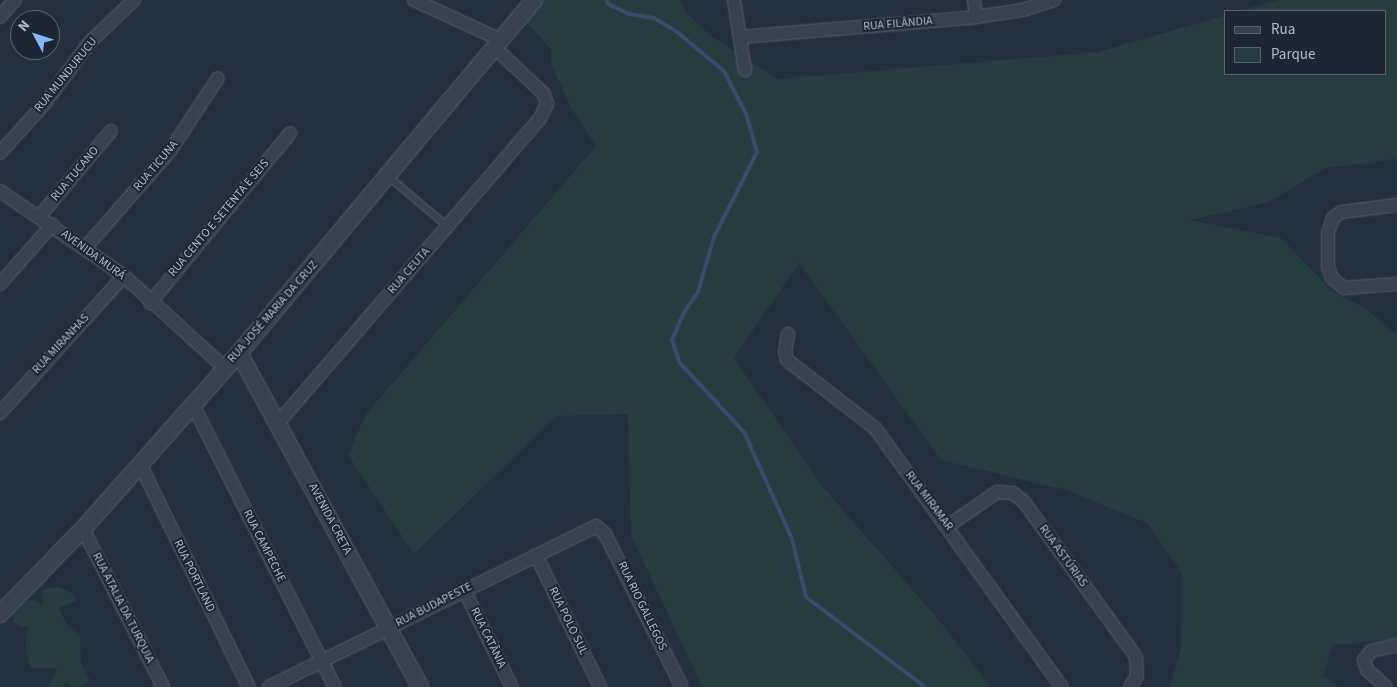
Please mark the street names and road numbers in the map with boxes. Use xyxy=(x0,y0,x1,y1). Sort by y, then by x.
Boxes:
street label: RUA FILÂNDIA xyxy=(863,14,933,34)
street label: RUA MUNDURUCU xyxy=(32,35,100,115)
street label: RUA TICUNA xyxy=(131,138,181,194)
street label: RUA TUCANO xyxy=(48,144,102,204)
street label: RUA CENTO E SETENTA E SEIS xyxy=(166,156,272,280)
street label: AVENIDA MURÁ xyxy=(58,227,128,283)
street label: RUA CEUTA xyxy=(385,245,433,297)
street label: RUA JOSÉ MARIA DA CRUZ xyxy=(225,258,321,366)
street label: RUA MIRANHAS xyxy=(29,311,93,377)
street label: RUA MIRAMAR xyxy=(902,469,956,533)
street label: AVENIDA CRETA xyxy=(305,481,355,557)
street label: RUA CAMPECHE xyxy=(240,507,288,585)
street label: RUA ASTÚRIAS xyxy=(1036,522,1090,590)
street label: RUA PORTLAND xyxy=(170,537,218,615)
street label: RUA ATALIA DA TURQUIA xyxy=(89,550,157,666)
street label: RUA RIO GALLEGOS xyxy=(614,559,670,653)
street label: RUA BUDAPESTE xyxy=(393,580,475,630)
street label: RUA POLO SUL xyxy=(545,585,591,657)
street label: RUA CATÂNIA xyxy=(467,605,509,671)

